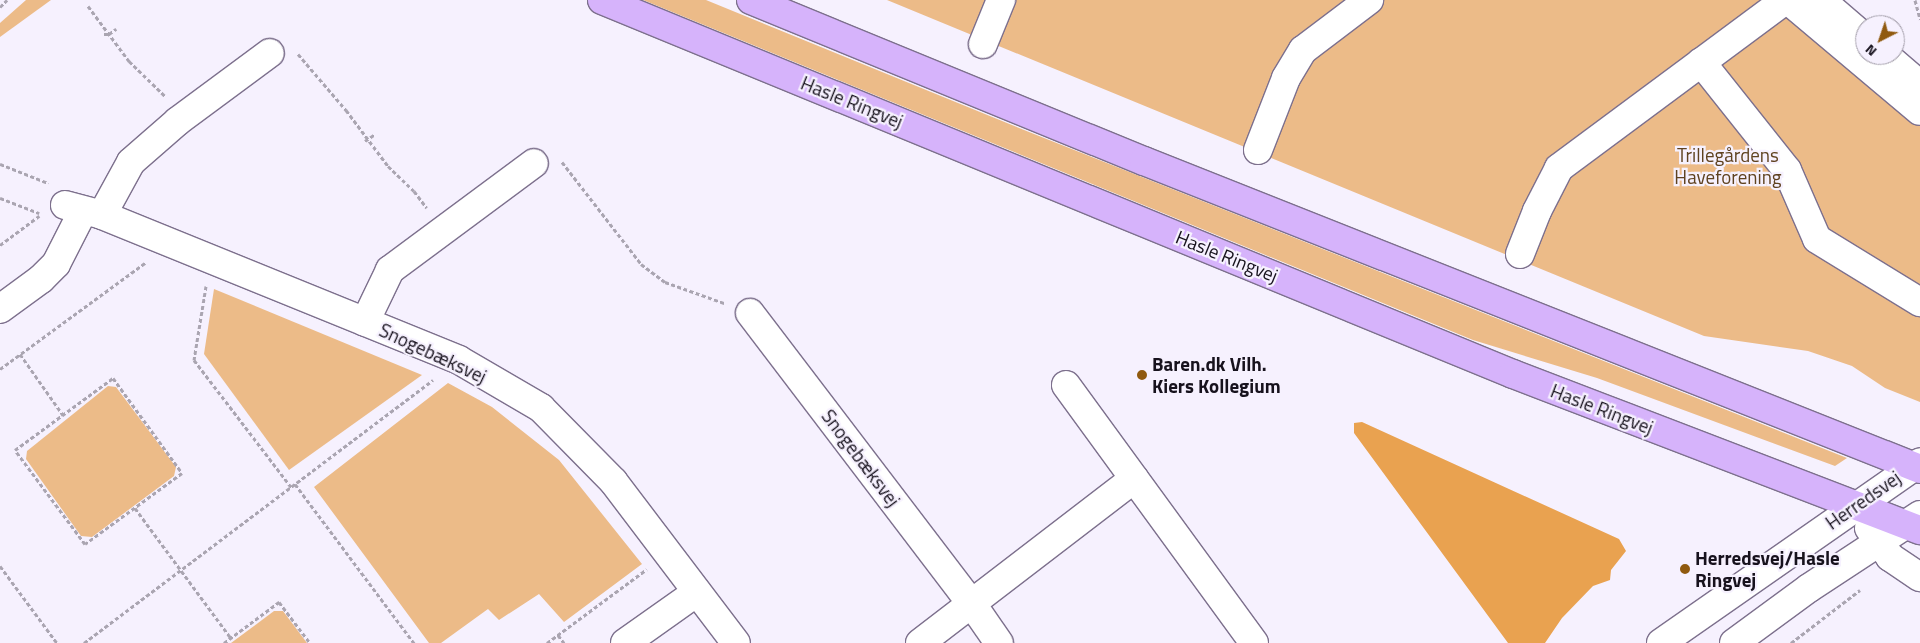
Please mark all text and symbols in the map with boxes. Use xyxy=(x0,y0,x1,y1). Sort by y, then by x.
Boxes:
north arrow xyxy=(1855,15,1905,65)
text: N xyxy=(1860,40,1881,62)
street label: Hasle Ringvej xyxy=(798,71,906,133)
park label: Trillegårdens Haveforening xyxy=(1674,144,1782,188)
street label: Hasle Ringvej xyxy=(1173,225,1281,287)
street label: Snogebæksvej xyxy=(376,318,490,388)
place label: Baren.dk Vilh. Kiers Kollegium xyxy=(1152,353,1281,397)
marker: Baren.dk Vilh. Kiers Kollegium xyxy=(1136,369,1148,381)
street label: Hasle Ringvej xyxy=(1548,379,1656,439)
street label: Snogebæksvej xyxy=(817,405,905,511)
street label: Herredsvej xyxy=(1821,466,1905,534)
place label: Herredsvej/Hasle Ringvej xyxy=(1695,547,1840,591)
marker: Herredsvej/Hasle Ringvej xyxy=(1679,563,1691,575)

